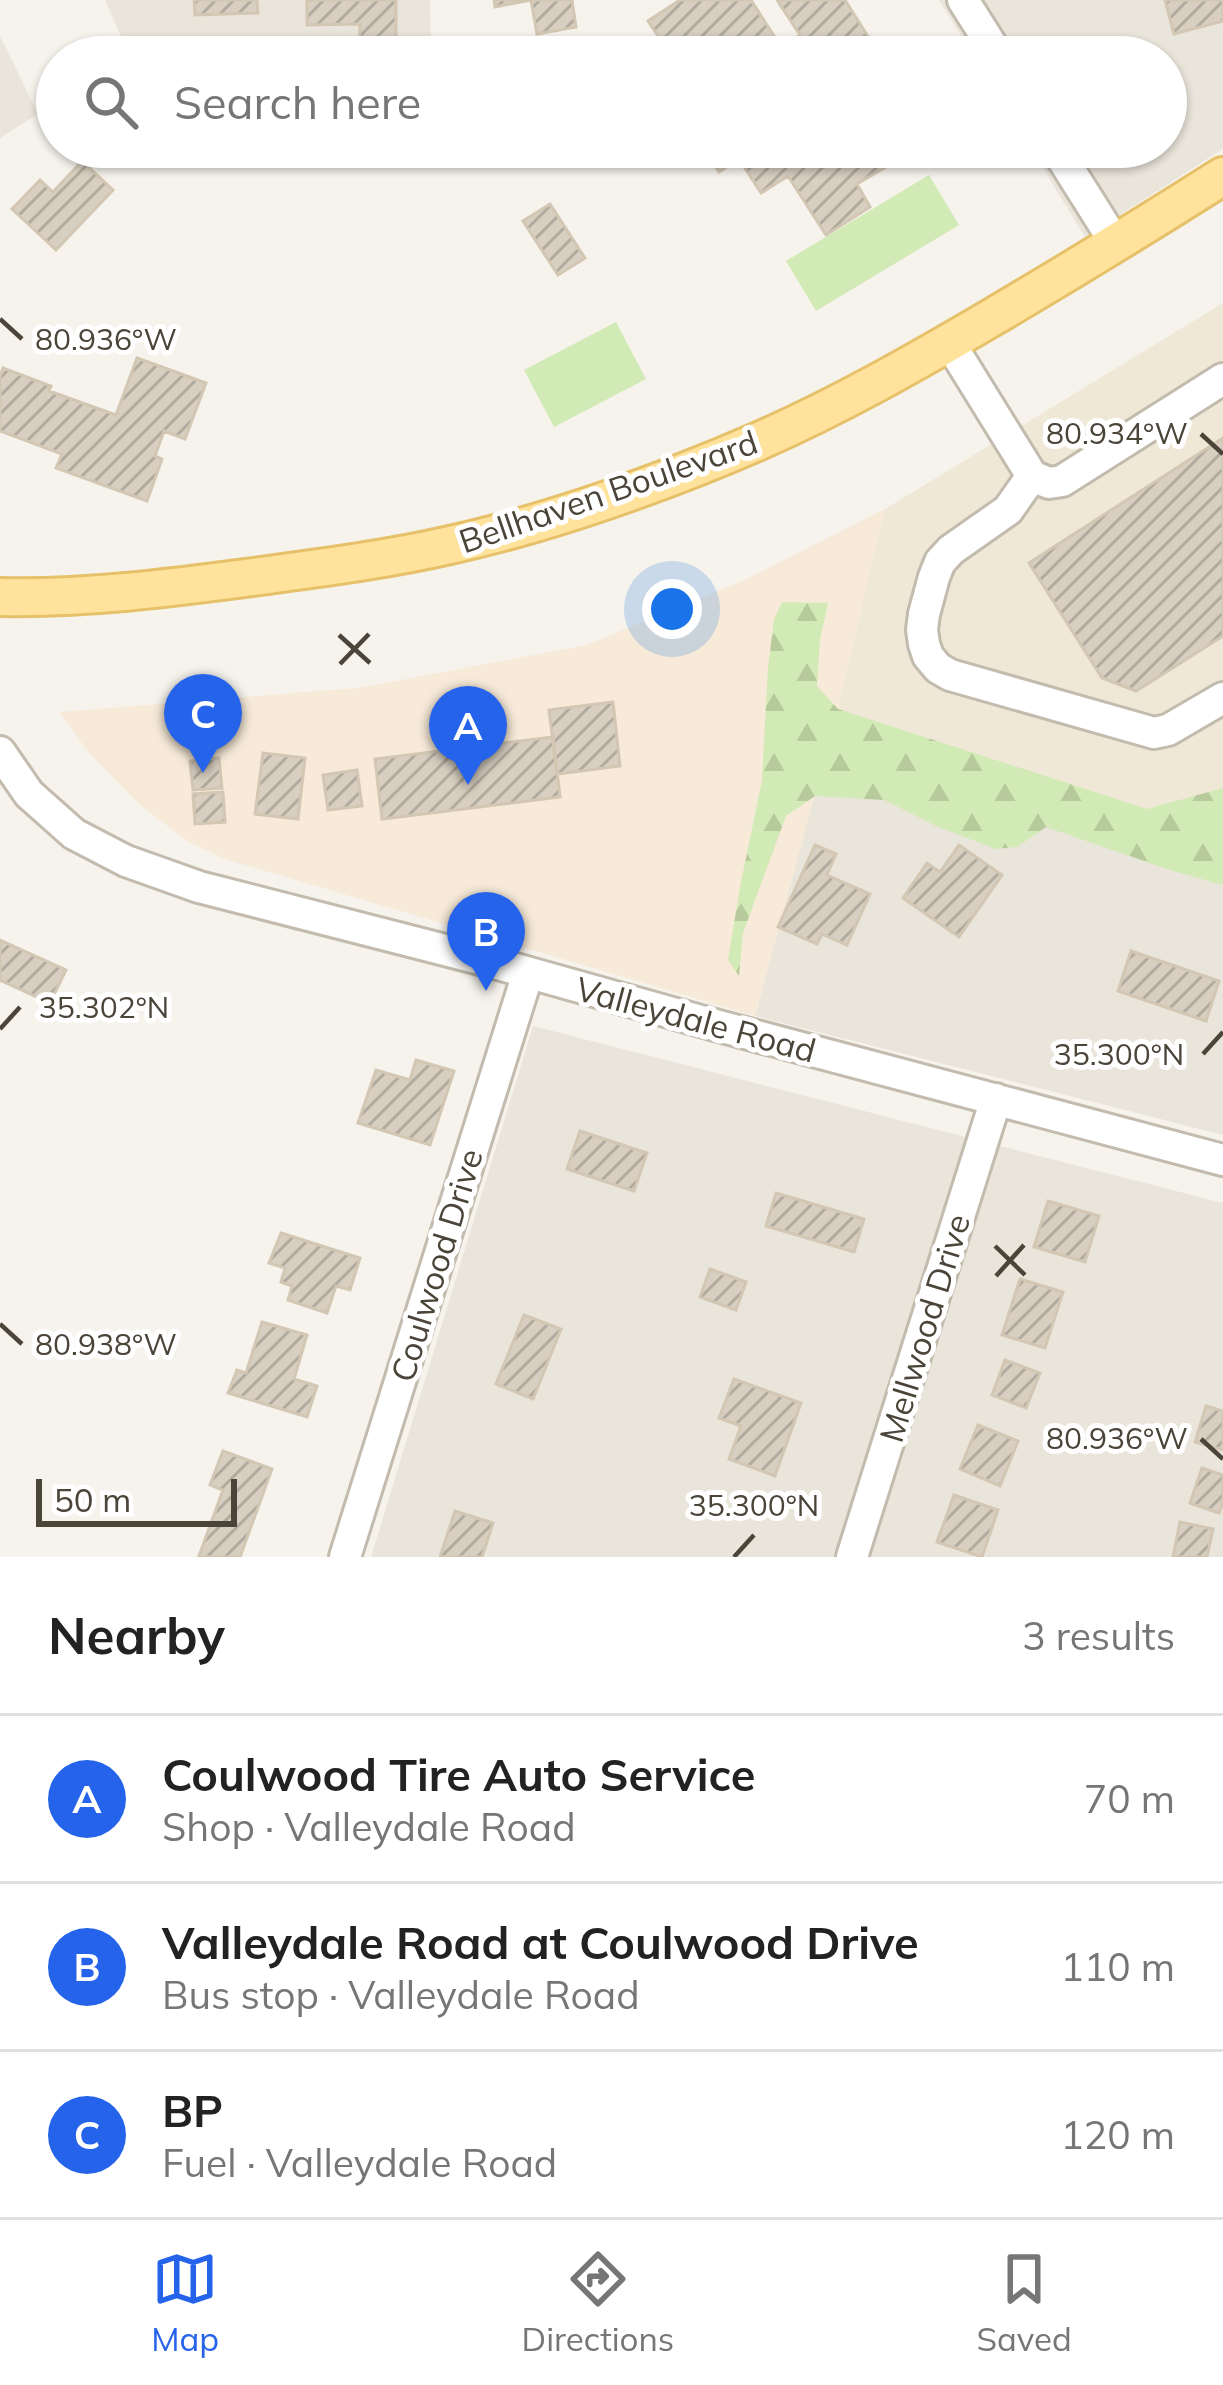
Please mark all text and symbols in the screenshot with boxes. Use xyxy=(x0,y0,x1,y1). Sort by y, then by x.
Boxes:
search box xyxy=(36,36,1187,168)
icon: search xyxy=(78,69,144,135)
text: Search here xyxy=(174,74,421,130)
text: 80.936°W xyxy=(35,320,177,358)
text: 80.934°W xyxy=(1046,414,1188,452)
street label: Bellhaven Boulevard xyxy=(453,421,763,561)
your location xyxy=(642,579,702,639)
pin: C xyxy=(164,674,242,773)
pin: A xyxy=(429,686,507,785)
pin: B xyxy=(447,892,525,991)
street label: Valleydale Road xyxy=(572,967,820,1071)
text: 35.302°N xyxy=(39,988,169,1026)
text: 35.300°N xyxy=(1054,1035,1184,1073)
street label: Coulwood Drive xyxy=(381,1144,491,1386)
street label: Mellwood Drive xyxy=(870,1209,978,1447)
text: 80.938°W xyxy=(35,1325,177,1363)
text: 80.936°W xyxy=(1046,1419,1188,1457)
scale bar xyxy=(36,1473,237,1526)
text: 50 m xyxy=(54,1479,131,1520)
text: 35.300°N xyxy=(689,1486,819,1524)
text: Nearby xyxy=(48,1603,225,1667)
text: 3 results xyxy=(1022,1611,1175,1660)
text: Coulwood Tire Auto Service xyxy=(162,1746,755,1802)
text: A xyxy=(72,1774,102,1823)
text: 70 m xyxy=(1084,1774,1175,1823)
text: Shop · Valleydale Road xyxy=(162,1802,576,1851)
text: Valleydale Road at Coulwood Drive xyxy=(162,1914,919,1970)
text: B xyxy=(74,1942,100,1991)
text: 110 m xyxy=(1060,1942,1175,1991)
text: Bus stop · Valleydale Road xyxy=(162,1970,640,2019)
text: BP xyxy=(162,2082,223,2138)
text: C xyxy=(74,2110,100,2159)
text: 120 m xyxy=(1060,2110,1175,2159)
text: Fuel · Valleydale Road xyxy=(162,2138,557,2187)
tab: Map xyxy=(151,2246,219,2359)
tab: Directions xyxy=(522,2246,674,2359)
tab: Saved xyxy=(977,2246,1072,2359)

